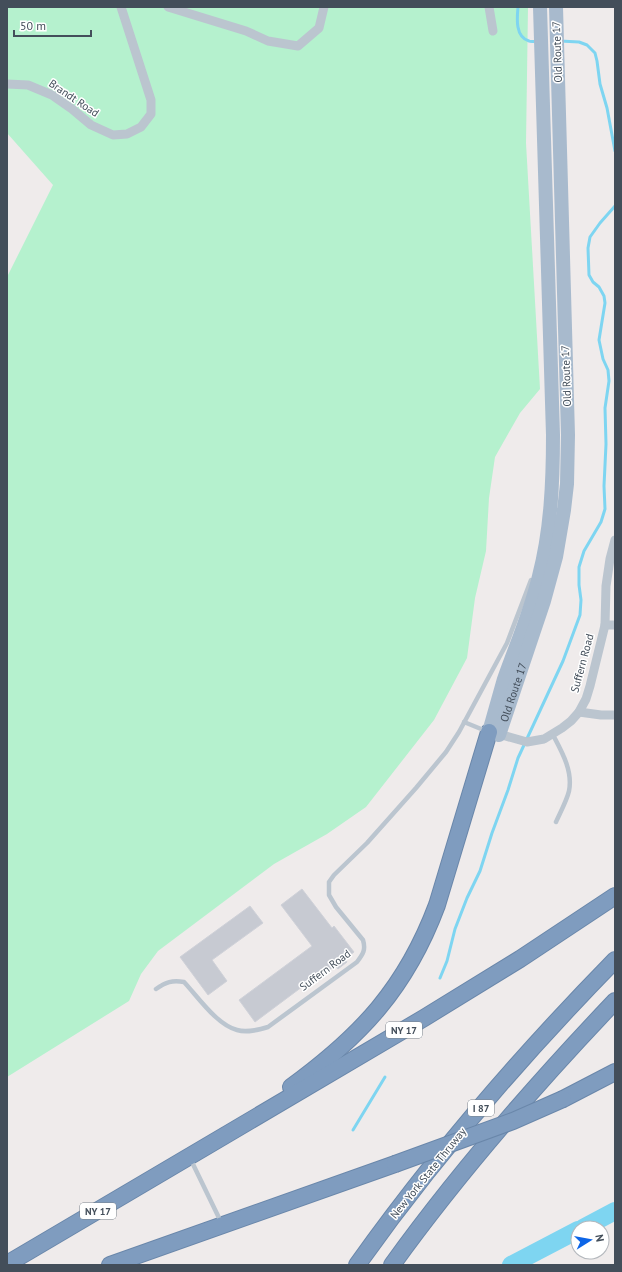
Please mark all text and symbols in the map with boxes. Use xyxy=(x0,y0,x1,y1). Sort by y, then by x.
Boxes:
scale bar xyxy=(14,12,91,38)
text: 50 m xyxy=(20,18,46,33)
street label: Old Route 17 xyxy=(549,21,565,83)
street label: Brandt Road xyxy=(46,76,102,120)
street label: Old Route 17 xyxy=(558,345,574,407)
street label: Suffern Road xyxy=(567,632,597,694)
street label: Old Route 17 xyxy=(497,661,530,724)
street label: Suffern Road xyxy=(297,946,353,994)
road number: NY 17 xyxy=(386,1022,422,1038)
road number: I 87 xyxy=(468,1100,494,1116)
street label: New York State Thruway xyxy=(387,1124,470,1221)
road number: NY 17 xyxy=(80,1203,116,1219)
north arrow xyxy=(570,1220,610,1260)
text: N xyxy=(592,1233,607,1243)

